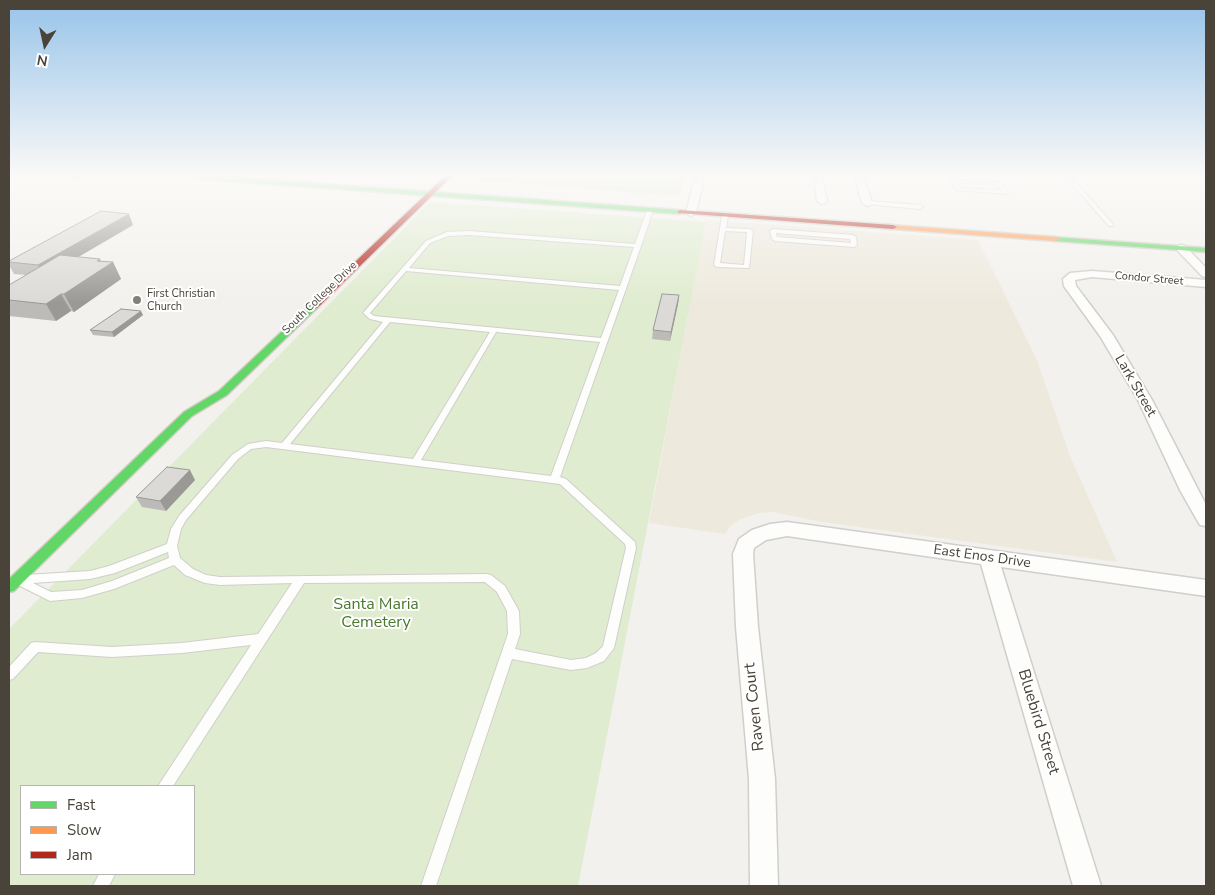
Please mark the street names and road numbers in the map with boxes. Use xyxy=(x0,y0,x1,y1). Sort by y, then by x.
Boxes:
street label: South College Drive xyxy=(280,259,360,337)
street label: Condor Street xyxy=(1114,269,1184,289)
street label: Lark Street xyxy=(1111,352,1159,420)
street label: East Enos Drive xyxy=(932,542,1032,572)
street label: Raven Court xyxy=(741,662,769,752)
street label: Bluebird Street xyxy=(1013,667,1063,777)

